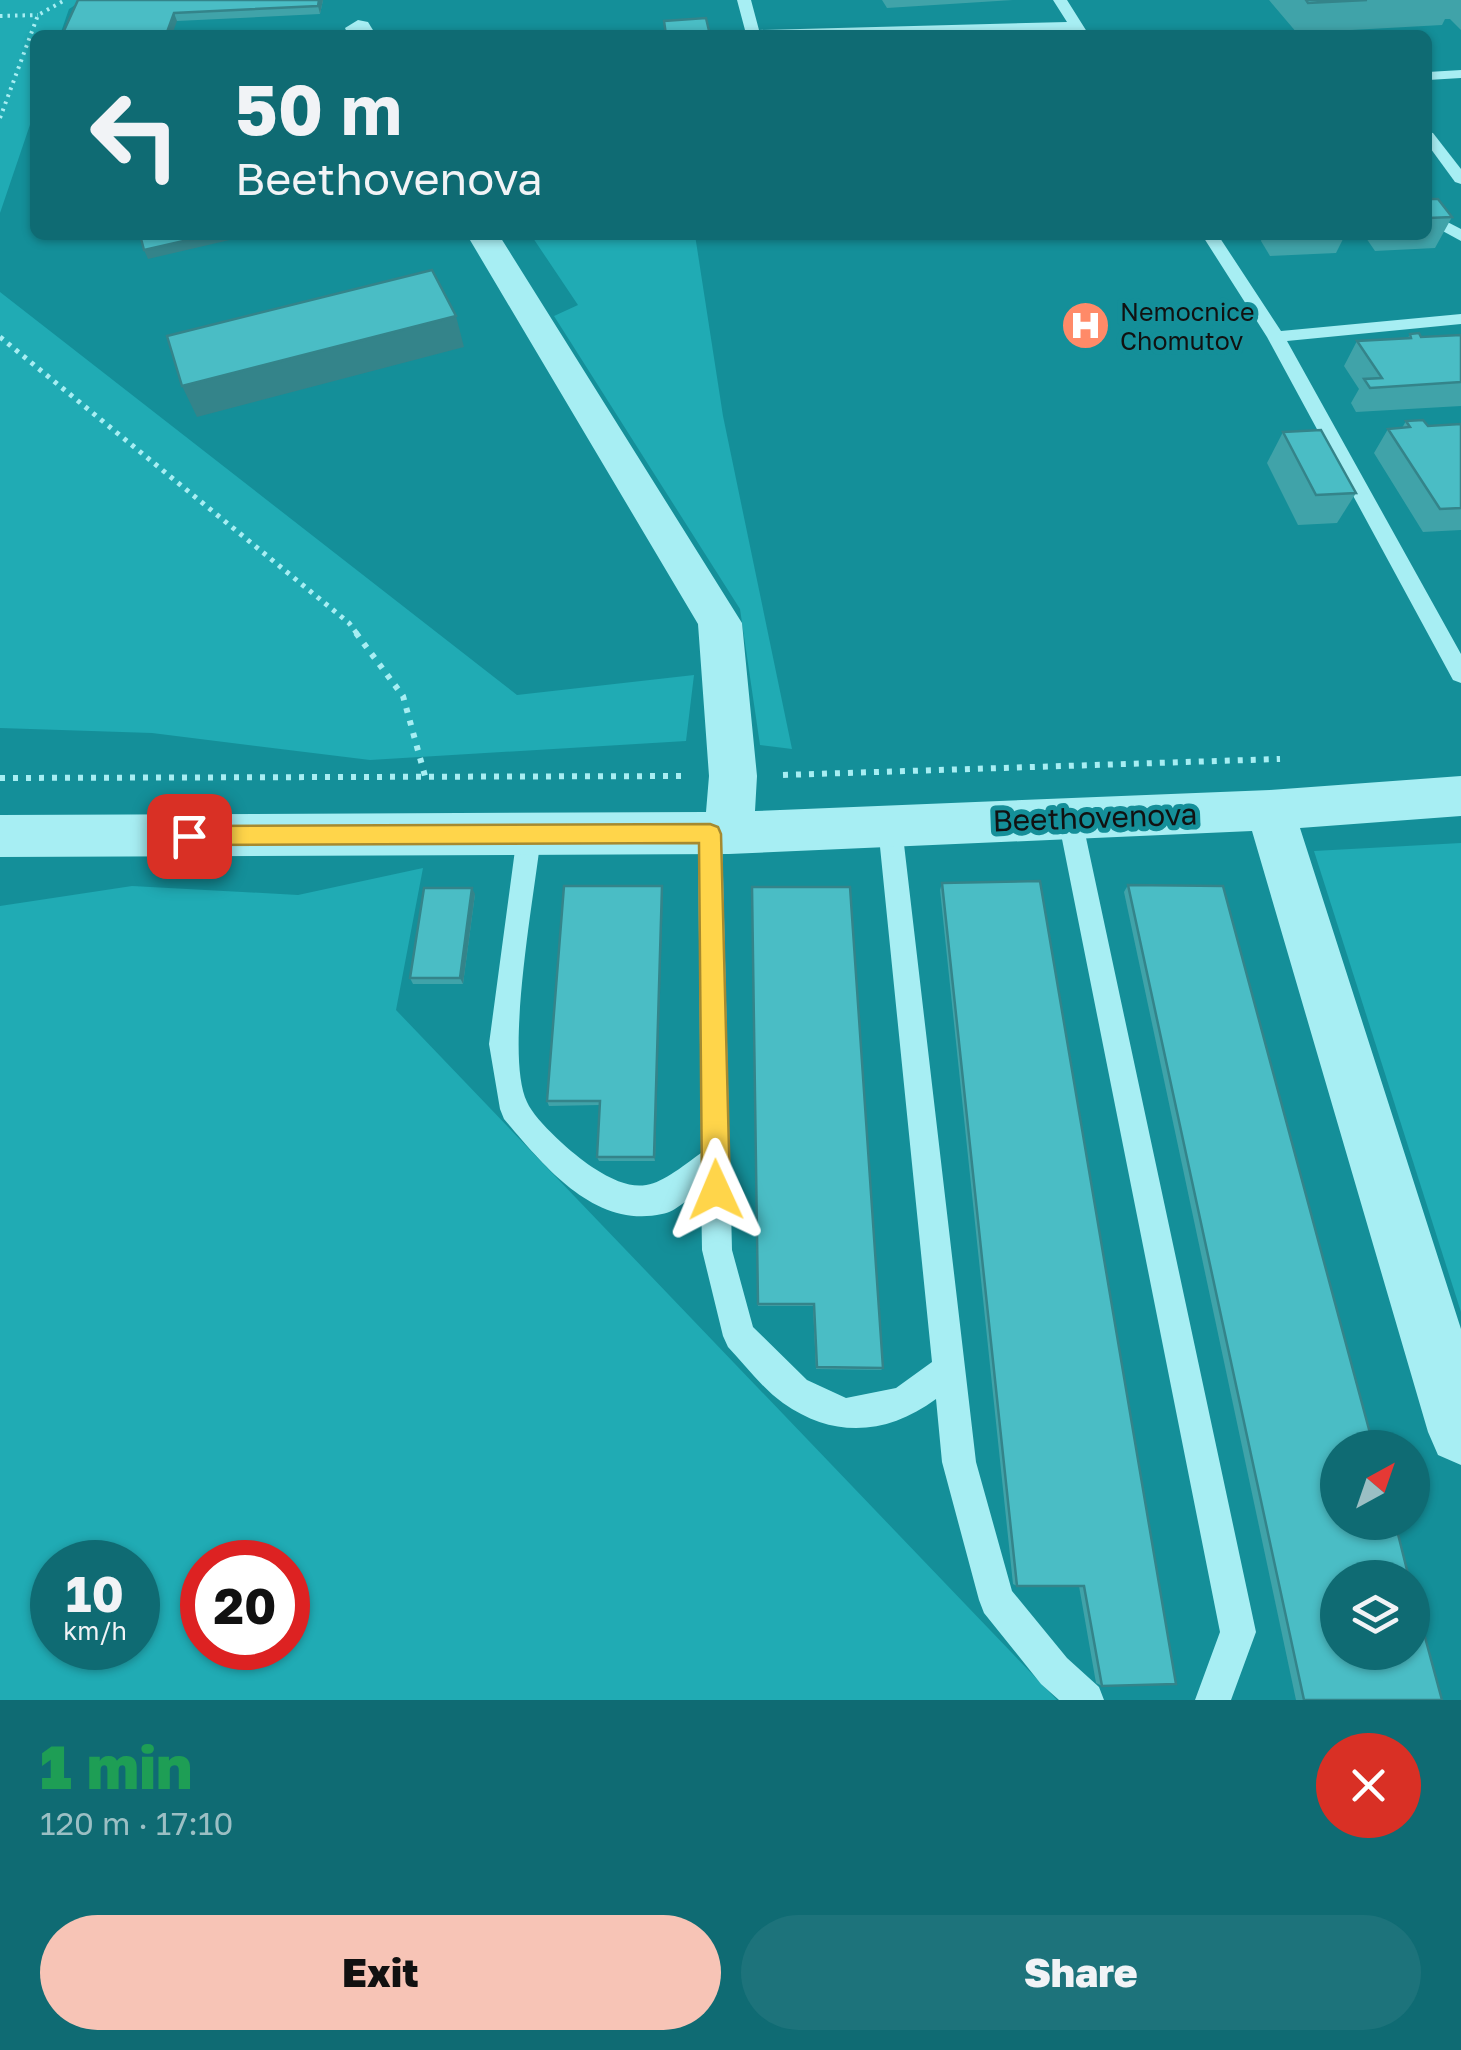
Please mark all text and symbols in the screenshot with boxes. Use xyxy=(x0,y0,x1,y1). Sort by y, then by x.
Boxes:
text: 50 m xyxy=(235,66,402,150)
icon: left xyxy=(70,70,200,200)
text: Beethovenova xyxy=(235,151,543,205)
place label: Nemocnice Chomutov xyxy=(1120,296,1254,356)
hospital icon: Nemocnice Chomutov xyxy=(1059,300,1111,352)
pin xyxy=(147,794,232,879)
street label: Beethovenova xyxy=(992,795,1198,839)
icon: arrive xyxy=(162,809,217,864)
position arrow xyxy=(664,1138,768,1242)
north arrow xyxy=(1320,1430,1430,1540)
map controls xyxy=(1320,1430,1430,1670)
speed limit sign: 20 xyxy=(180,1540,310,1670)
button: layers xyxy=(1320,1560,1430,1670)
text: 10 xyxy=(66,1563,124,1623)
text: km/h xyxy=(63,1615,127,1646)
text: 1 min xyxy=(40,1730,192,1802)
button: close xyxy=(1316,1733,1421,1838)
text: 120 m · 17:10 xyxy=(40,1804,233,1842)
button: Exit xyxy=(40,1915,721,2030)
button: Share xyxy=(741,1915,1421,2030)

